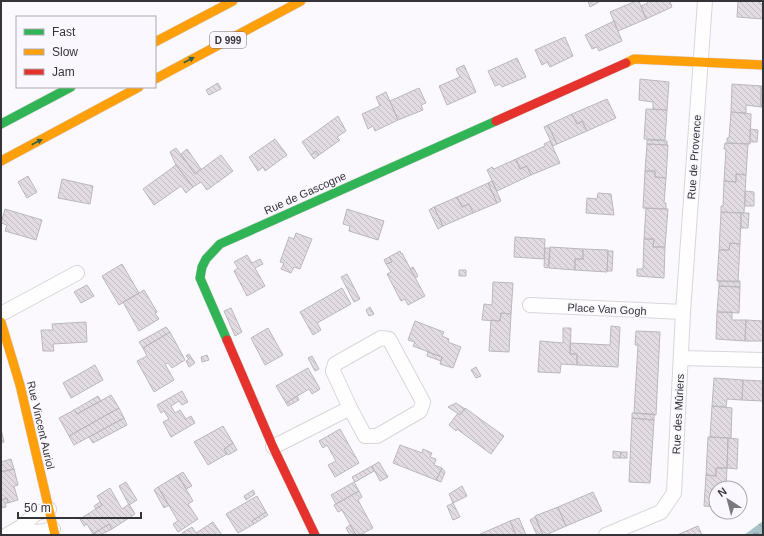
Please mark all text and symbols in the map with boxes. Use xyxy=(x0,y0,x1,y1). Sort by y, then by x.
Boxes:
legend xyxy=(16,16,156,88)
text: Fast xyxy=(52,25,76,39)
road number: D 999 xyxy=(210,32,246,48)
text: Slow xyxy=(52,45,78,59)
one-way arrow xyxy=(184,57,195,64)
text: Jam xyxy=(52,65,75,79)
street label: Rue de Provence xyxy=(685,114,703,200)
one-way arrow xyxy=(31,138,43,145)
street label: Rue de Gascogne xyxy=(262,169,348,217)
street label: Place Van Gogh xyxy=(567,301,647,317)
street label: Rue des Mûriers xyxy=(670,373,686,455)
street label: Rue Vincent Auriol xyxy=(25,380,57,470)
north arrow xyxy=(708,480,748,520)
text: N xyxy=(715,485,729,499)
scale bar xyxy=(18,494,141,520)
text: 50 m xyxy=(24,501,51,515)

